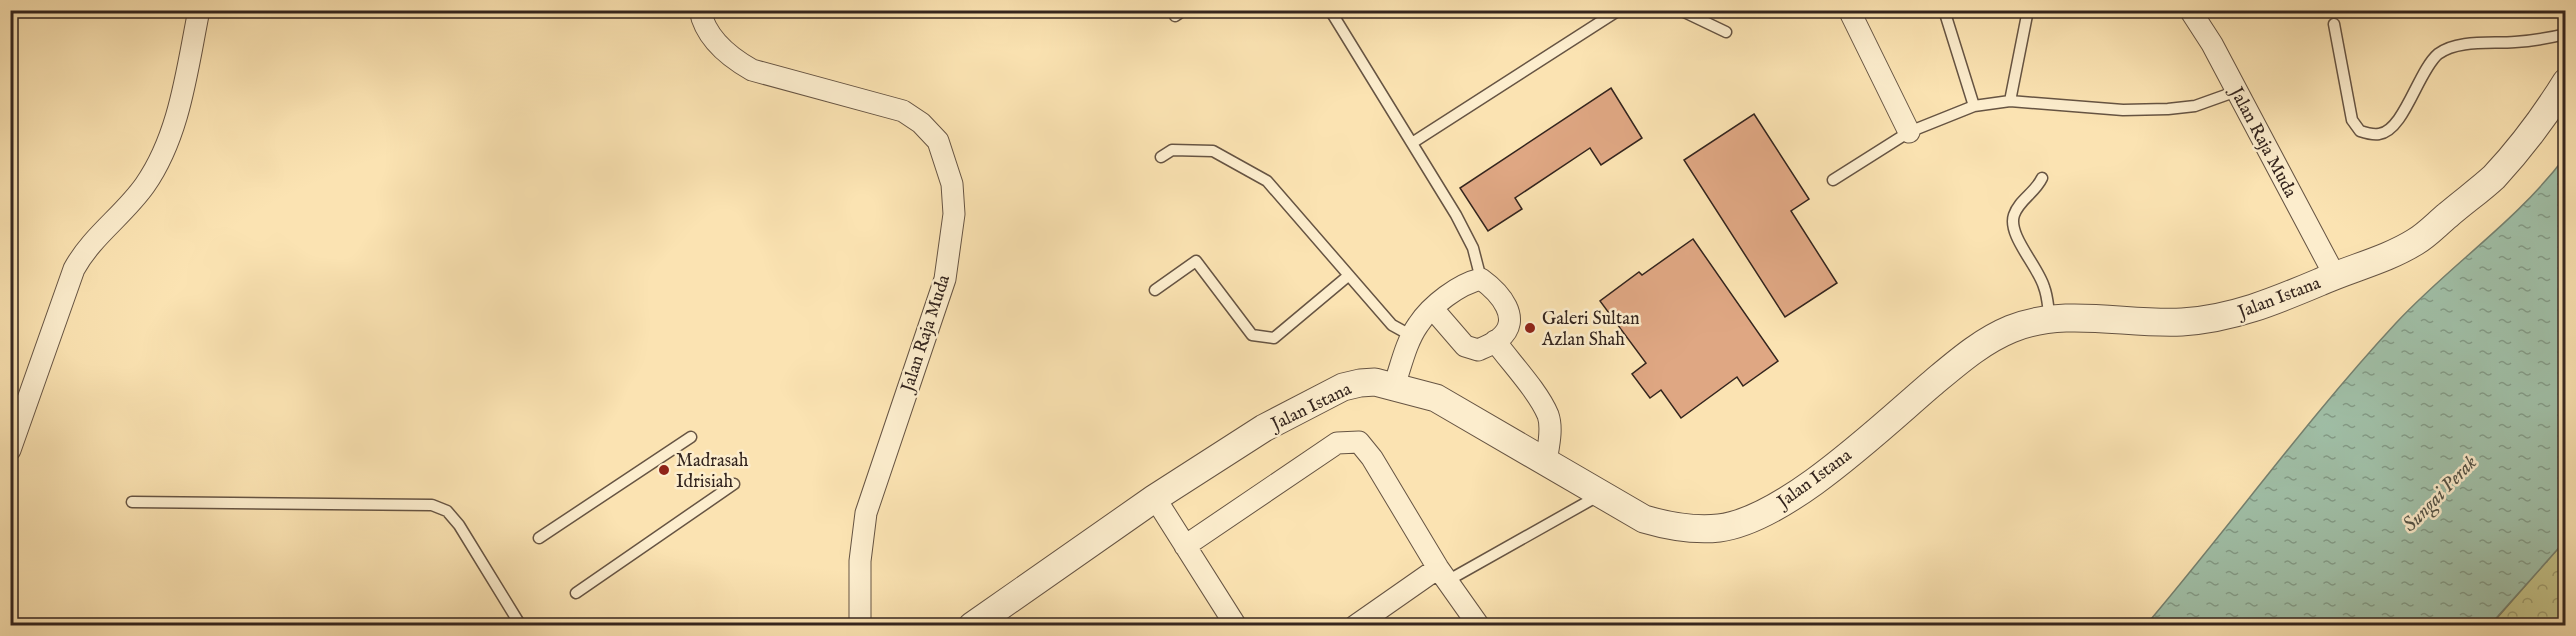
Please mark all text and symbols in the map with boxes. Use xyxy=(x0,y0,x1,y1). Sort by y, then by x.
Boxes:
street label: Jalan Raja Muda xyxy=(2223,82,2301,202)
street label: Jalan Raja Muda xyxy=(896,272,956,397)
street label: Jalan Istana xyxy=(2233,272,2324,325)
place label: Galeri Sultan Azlan Shah xyxy=(1541,308,1640,352)
marker: Galeri Sultan Azlan Shah xyxy=(1523,321,1537,335)
street label: Jalan Istana xyxy=(1266,378,1356,437)
street label: Jalan Istana xyxy=(1772,444,1857,515)
place label: Madrasah Idrisiah xyxy=(676,450,749,494)
water label: Sungai Perak xyxy=(2398,451,2483,538)
marker: Madrasah Idrisiah xyxy=(657,463,671,477)

